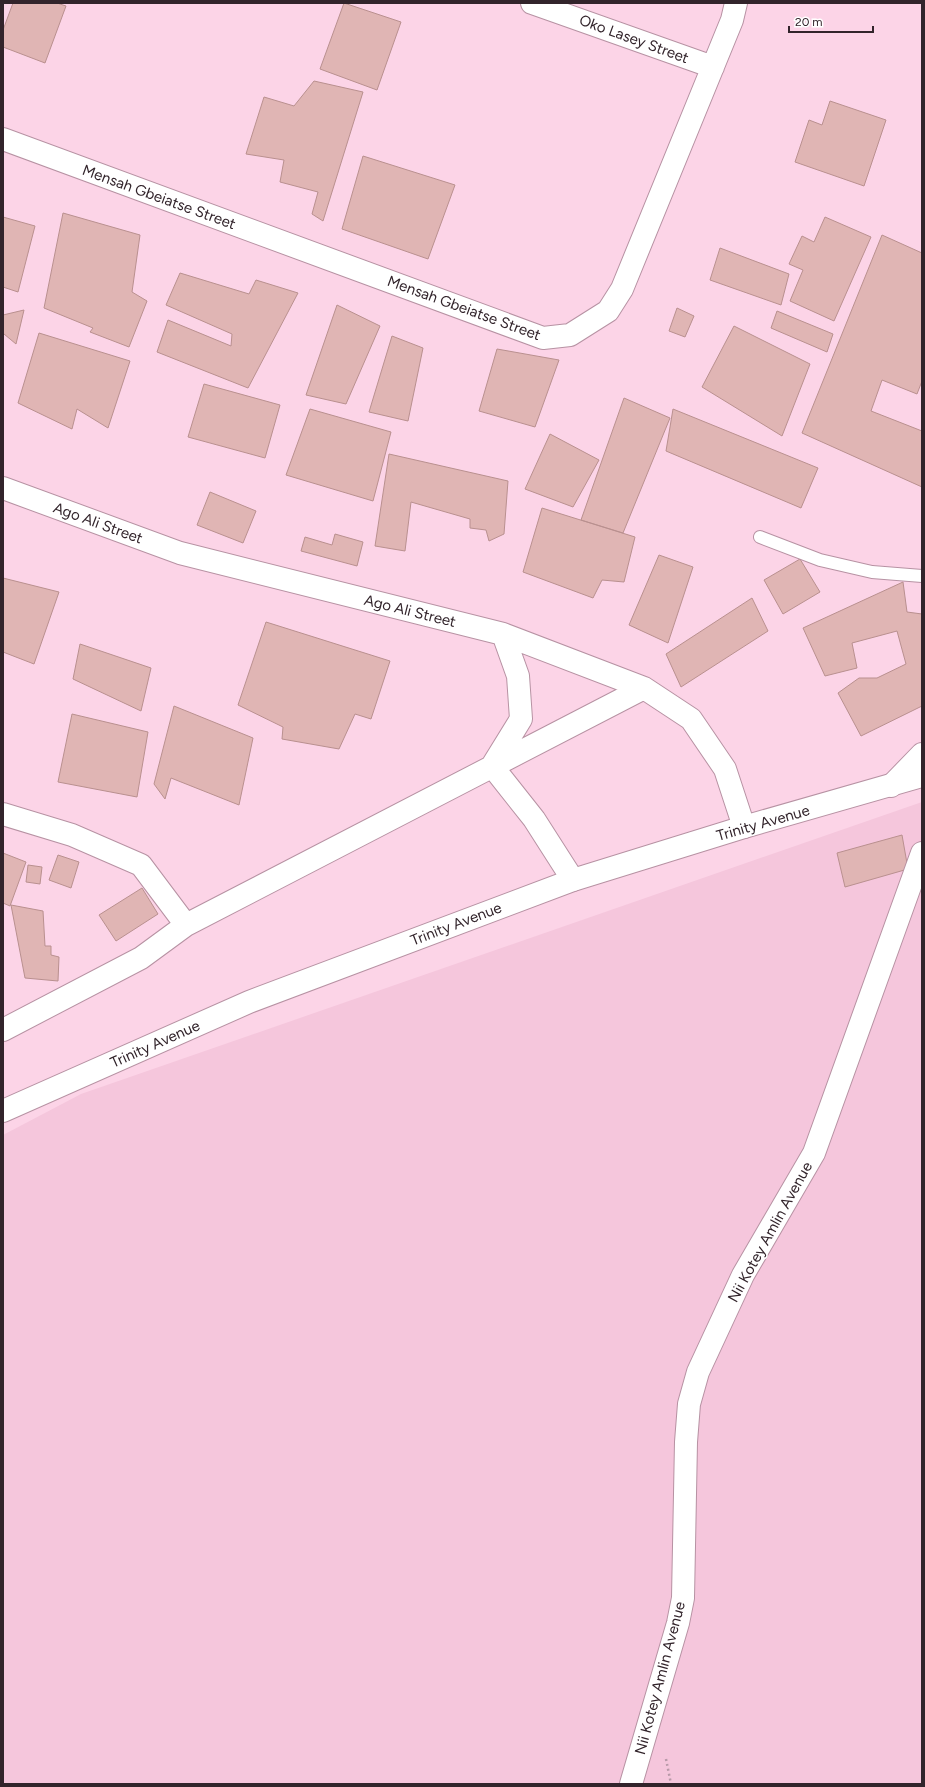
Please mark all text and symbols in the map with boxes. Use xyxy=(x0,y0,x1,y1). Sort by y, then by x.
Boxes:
scale bar xyxy=(789,8,873,34)
street label: Oko Lasey Street xyxy=(577,11,692,67)
text: 20 m xyxy=(795,15,823,29)
street label: Mensah Gbeiatse Street xyxy=(80,161,239,233)
street label: Mensah Gbeiatse Street xyxy=(385,272,544,344)
street label: Ago Ali Street xyxy=(51,498,146,548)
street label: Ago Ali Street xyxy=(362,591,458,631)
street label: Trinity Avenue xyxy=(714,801,812,845)
street label: Trinity Avenue xyxy=(408,898,504,950)
street label: Trinity Avenue xyxy=(107,1016,203,1072)
street label: Nii Kotey Amlin Avenue xyxy=(724,1159,816,1305)
street label: Nii Kotey Amlin Avenue xyxy=(631,1599,689,1757)

